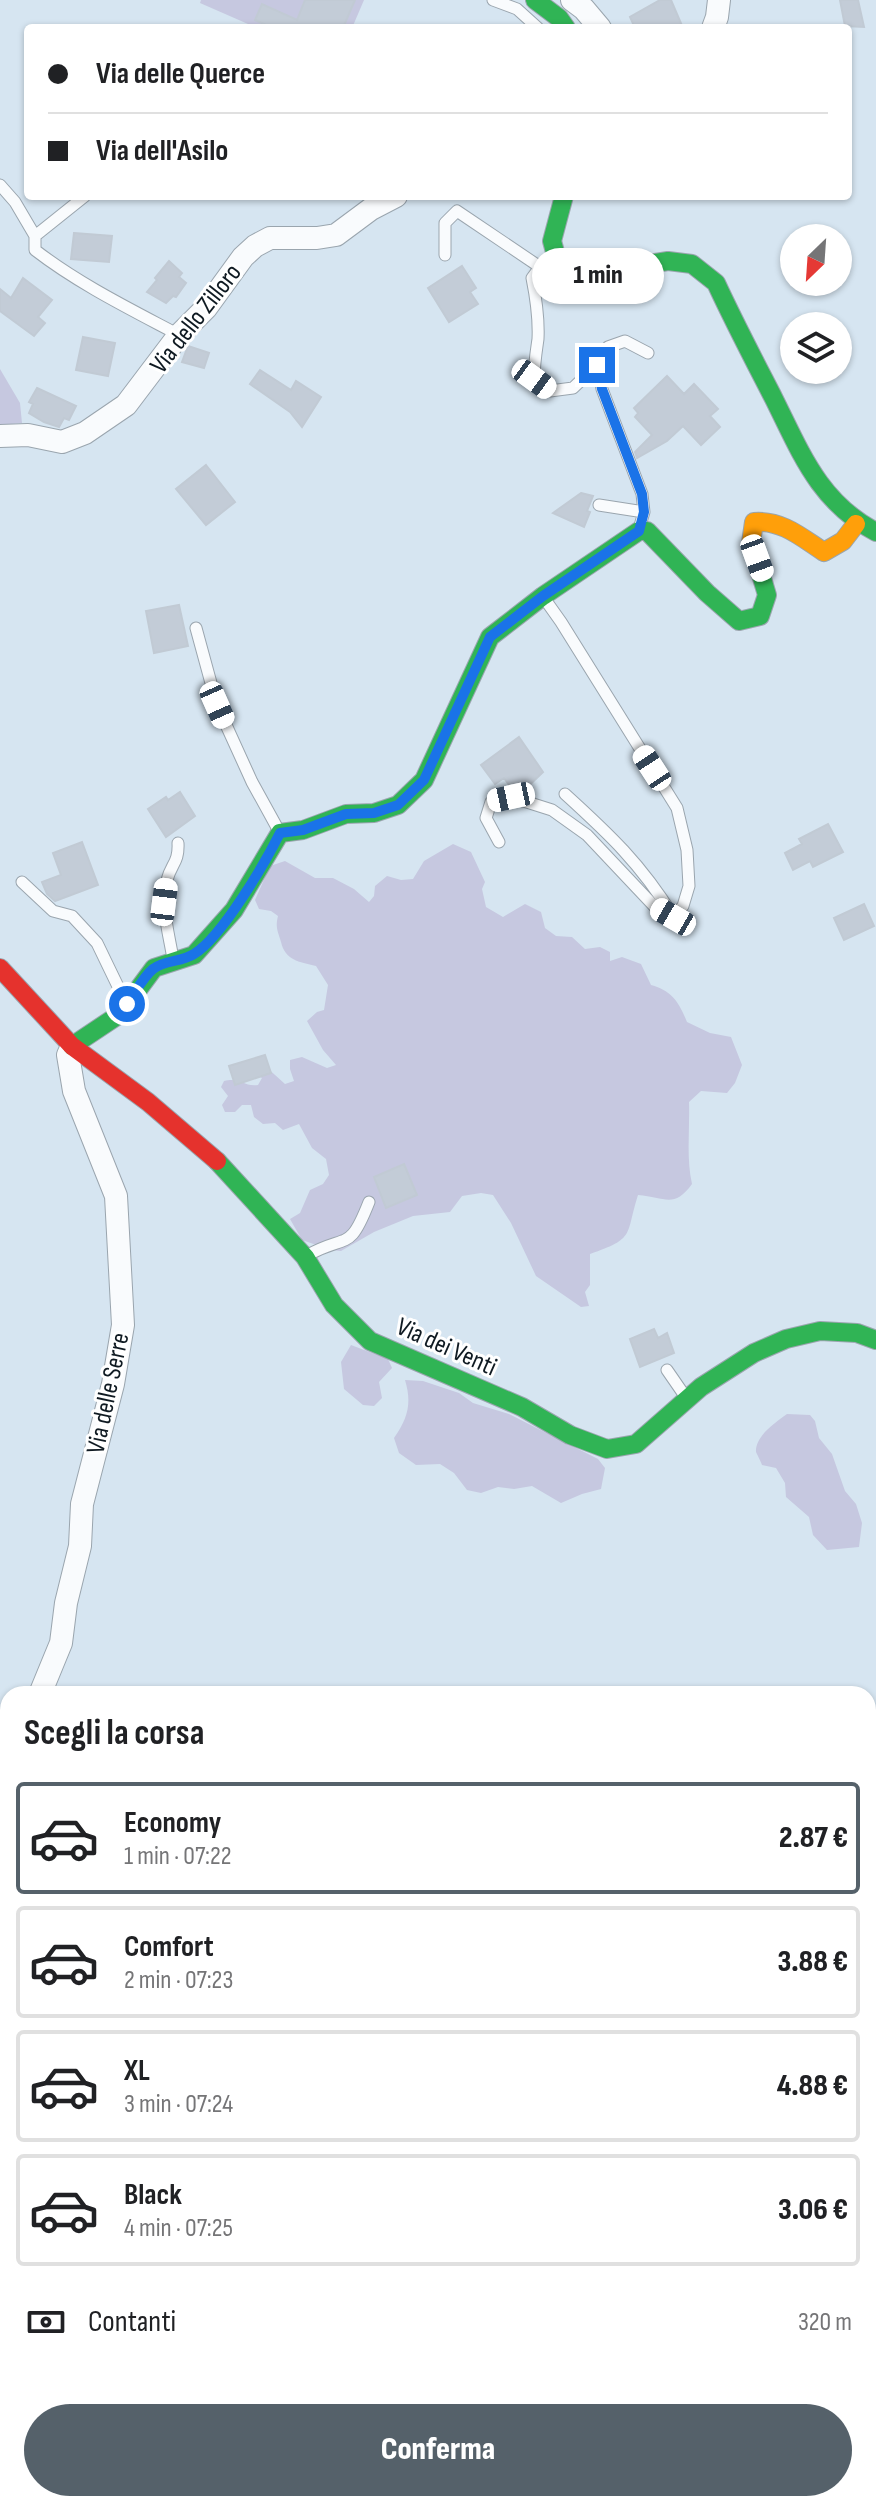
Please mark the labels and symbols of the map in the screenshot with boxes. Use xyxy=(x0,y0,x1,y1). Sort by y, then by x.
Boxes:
north arrow xyxy=(780,224,852,296)
callout: 1 min xyxy=(531,249,663,305)
street label: Via dello Zilloro xyxy=(144,258,249,380)
route end xyxy=(579,347,615,383)
car xyxy=(508,355,560,403)
car xyxy=(738,531,776,585)
car xyxy=(196,678,238,732)
car xyxy=(629,741,675,795)
car xyxy=(485,780,537,814)
car xyxy=(149,877,179,927)
car xyxy=(646,895,700,939)
route start xyxy=(109,986,145,1022)
street label: Via dei Venti xyxy=(391,1312,501,1383)
street label: Via delle Serre xyxy=(81,1330,136,1457)

